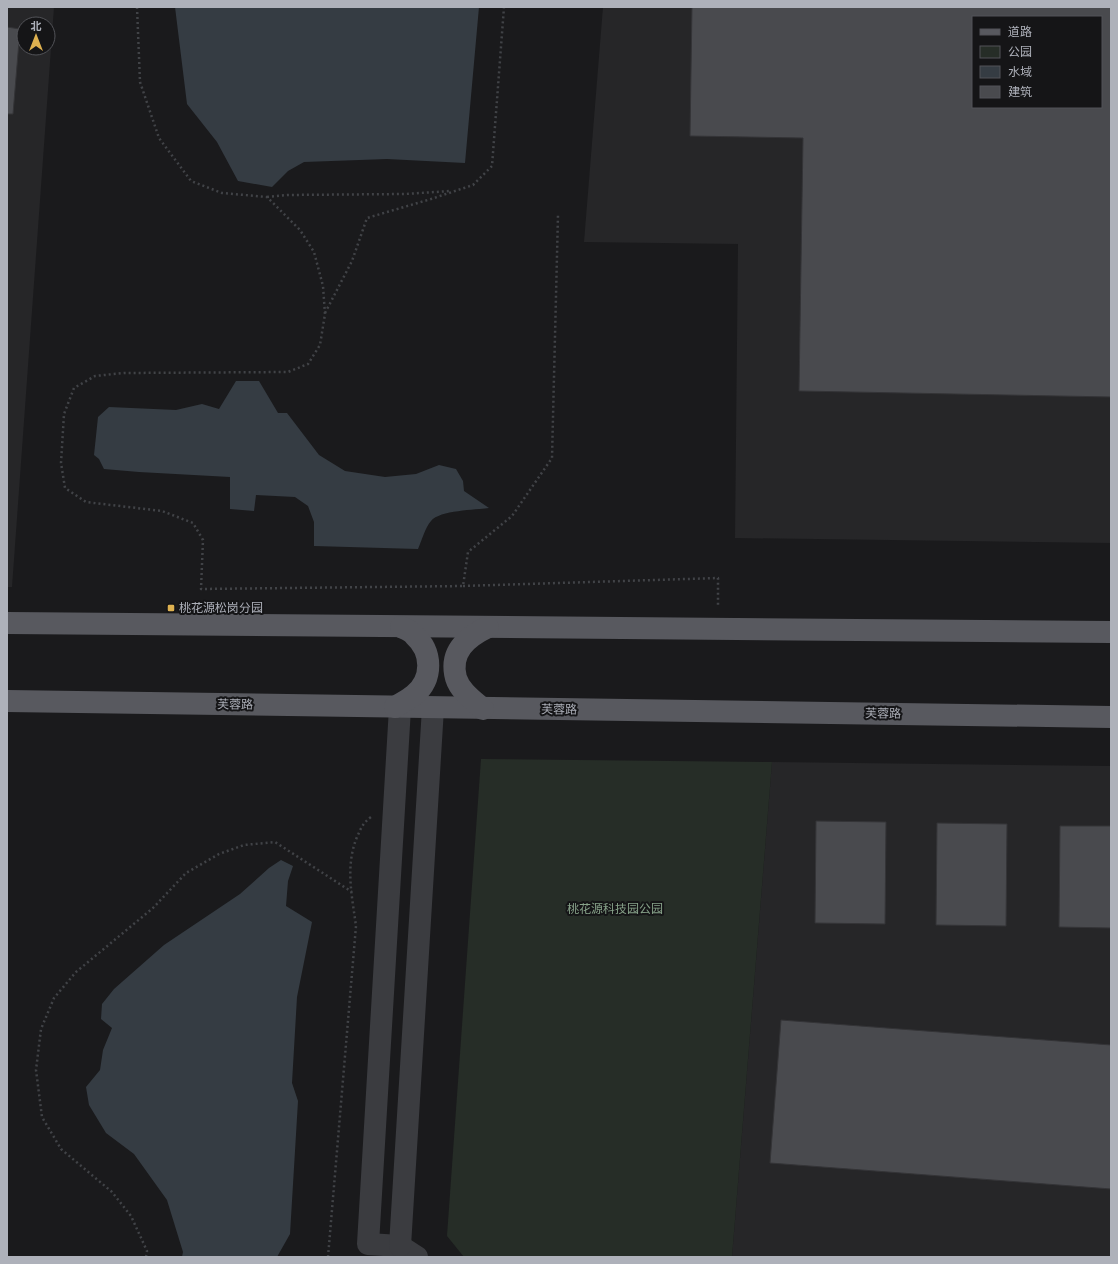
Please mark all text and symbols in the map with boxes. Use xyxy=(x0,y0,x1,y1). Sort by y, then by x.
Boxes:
north arrow xyxy=(16,16,56,56)
legend xyxy=(972,16,1102,108)
text: 北 xyxy=(31,19,42,34)
text: 道路 xyxy=(1008,24,1032,41)
text: 公园 xyxy=(1008,44,1032,61)
text: 水域 xyxy=(1008,64,1032,81)
text: 建筑 xyxy=(1008,84,1032,101)
place label: 桃花源松岗分园 xyxy=(179,600,263,617)
marker: 桃花源松岗分园 xyxy=(166,603,176,613)
street label: 芙蓉路 xyxy=(217,696,253,714)
street label: 芙蓉路 xyxy=(541,701,577,719)
street label: 芙蓉路 xyxy=(865,705,901,723)
park label: 桃花源科技园公园 xyxy=(567,901,663,918)

